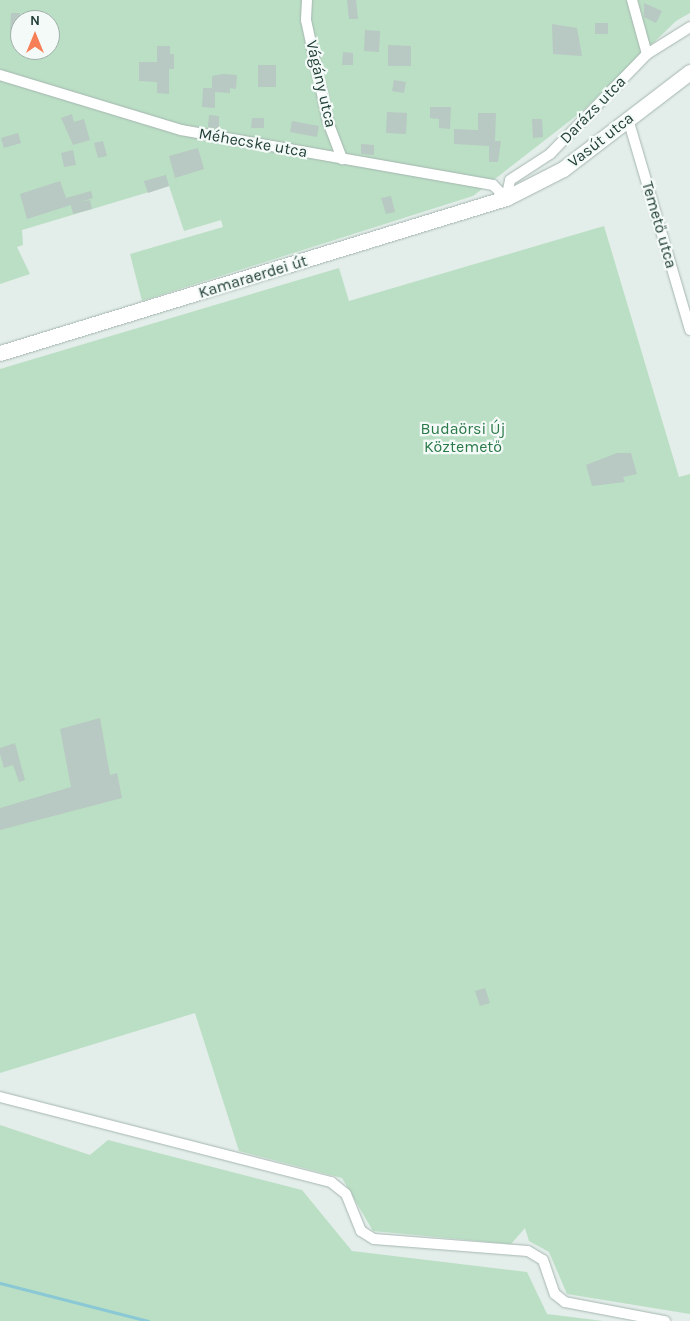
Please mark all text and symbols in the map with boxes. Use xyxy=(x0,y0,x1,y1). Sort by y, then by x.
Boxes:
north arrow xyxy=(10,10,60,60)
text: N xyxy=(30,12,40,29)
street label: Vágány utca xyxy=(302,39,340,129)
street label: Darázs utca xyxy=(556,72,630,148)
street label: Vasút utca xyxy=(564,108,638,172)
street label: Méhecske utca xyxy=(197,124,309,162)
street label: Temető utca xyxy=(637,179,681,271)
street label: Kamaraerdei út xyxy=(196,251,310,303)
park label: Budaörsi Új Köztemető xyxy=(421,419,505,457)

